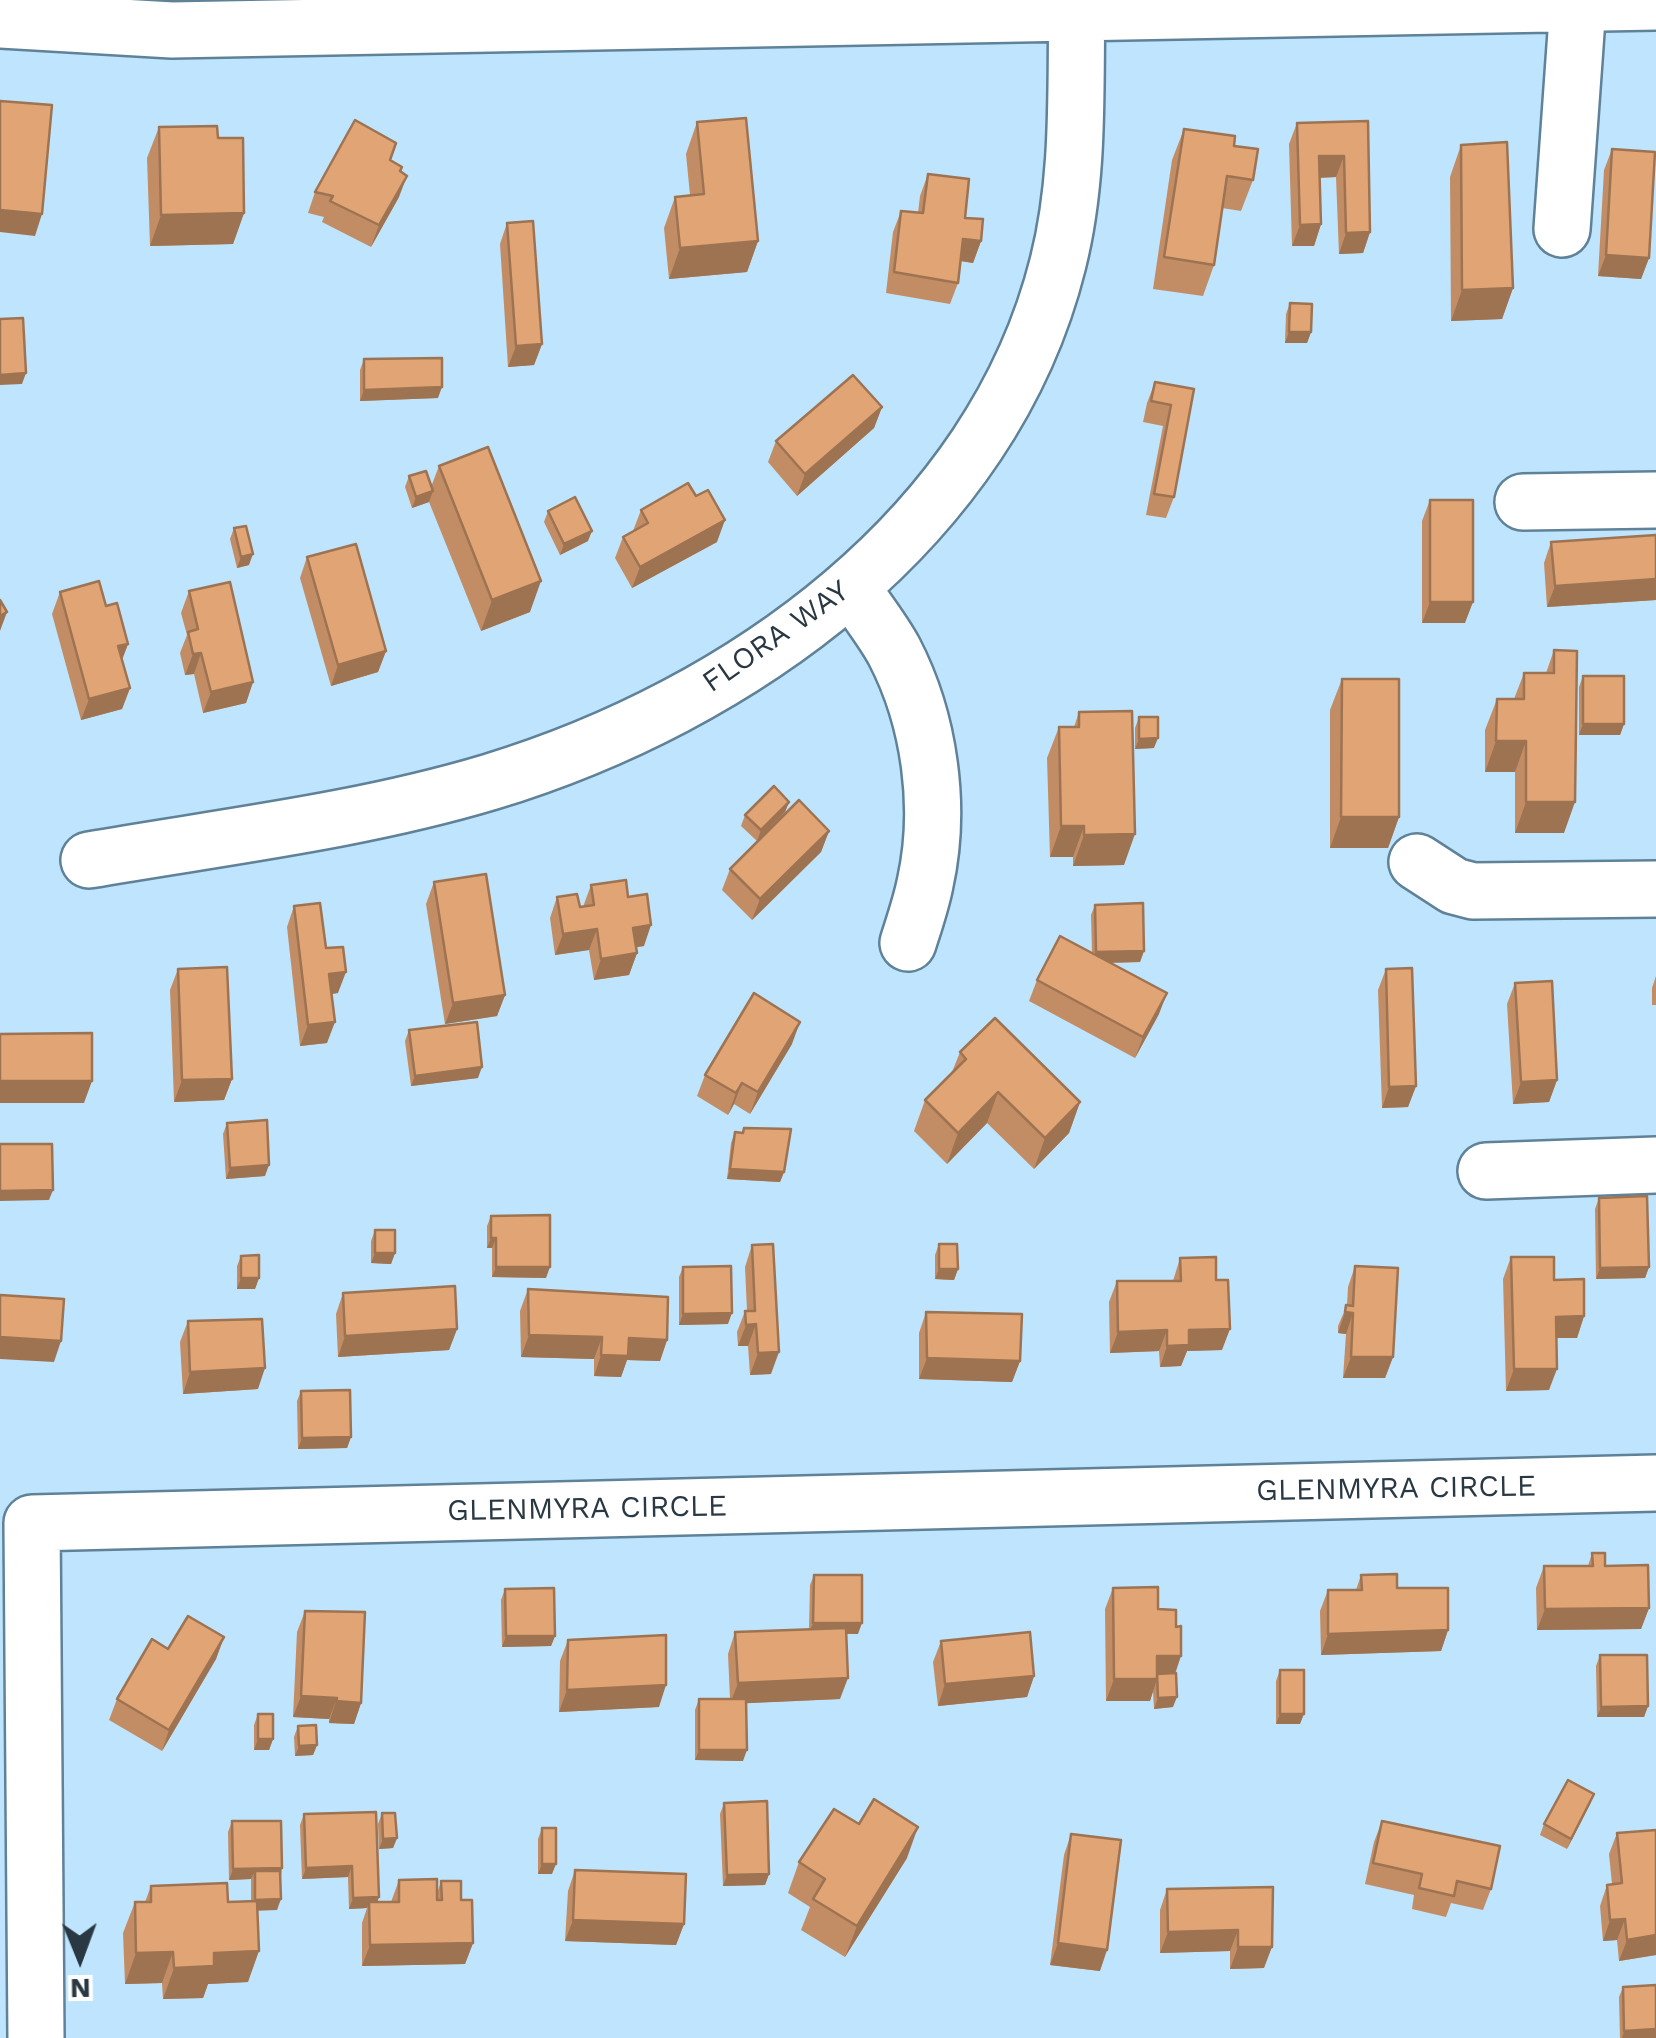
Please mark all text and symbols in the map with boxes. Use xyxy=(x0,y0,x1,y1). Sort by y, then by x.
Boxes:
street label: FLORA WAY xyxy=(696,573,856,701)
street label: GLENMYRA CIRCLE xyxy=(1256,1469,1536,1509)
street label: GLENMYRA CIRCLE xyxy=(447,1489,727,1529)
north arrow xyxy=(30,1908,130,2008)
text: N xyxy=(70,1972,91,2005)

